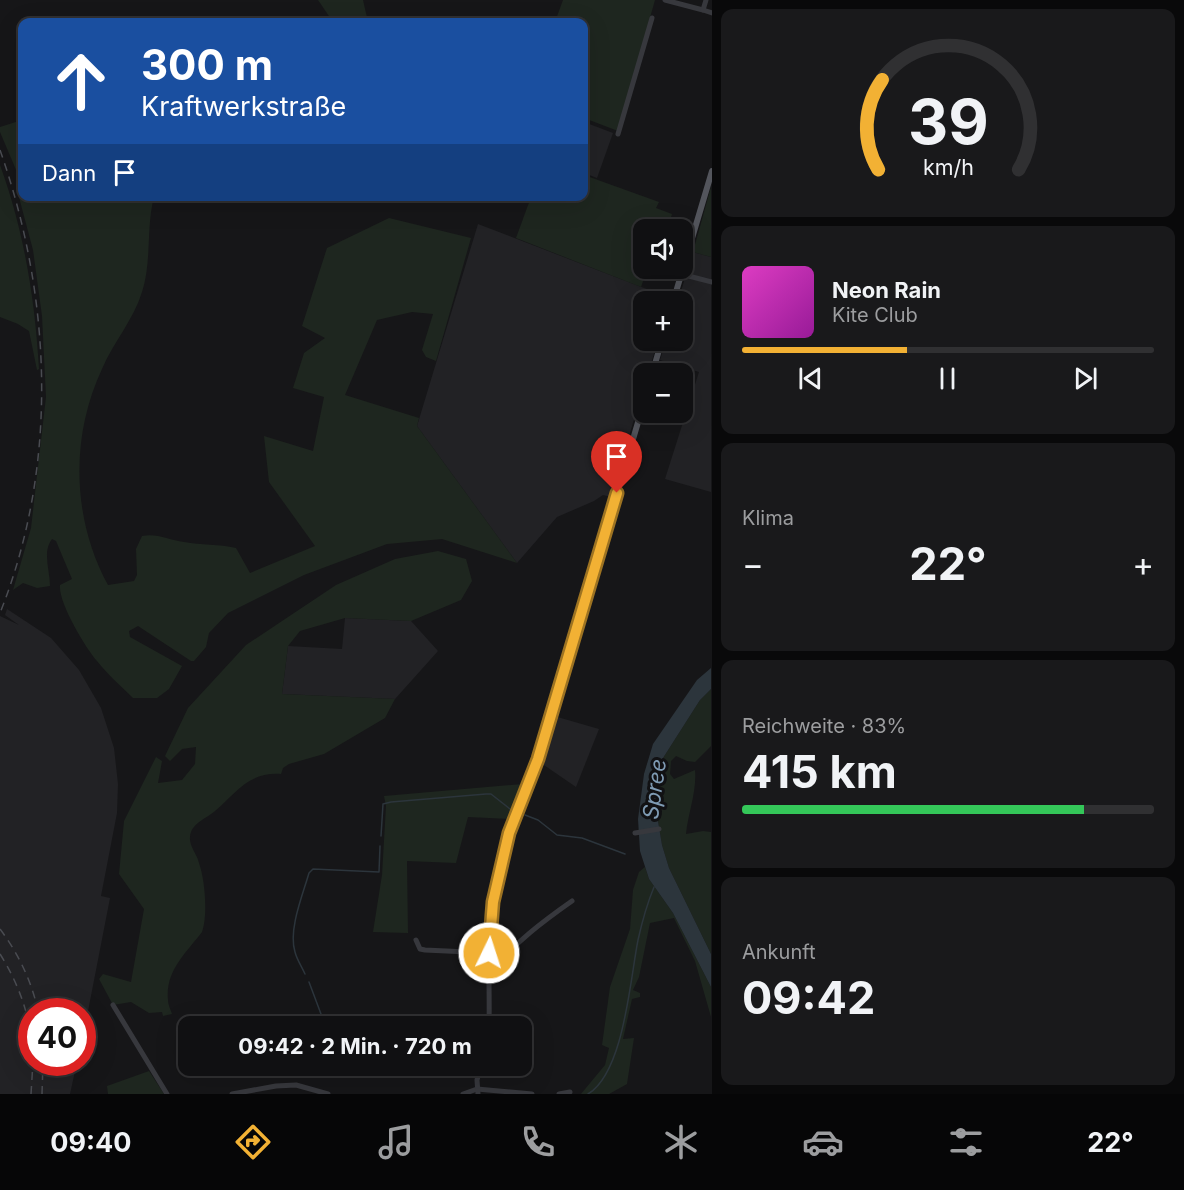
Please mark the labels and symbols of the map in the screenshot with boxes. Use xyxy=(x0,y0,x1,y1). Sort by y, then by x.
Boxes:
pin xyxy=(591,431,642,493)
water label: Spree xyxy=(637,757,671,821)
position arrow xyxy=(457,921,521,985)
speed limit sign: 40 xyxy=(18,998,96,1076)

